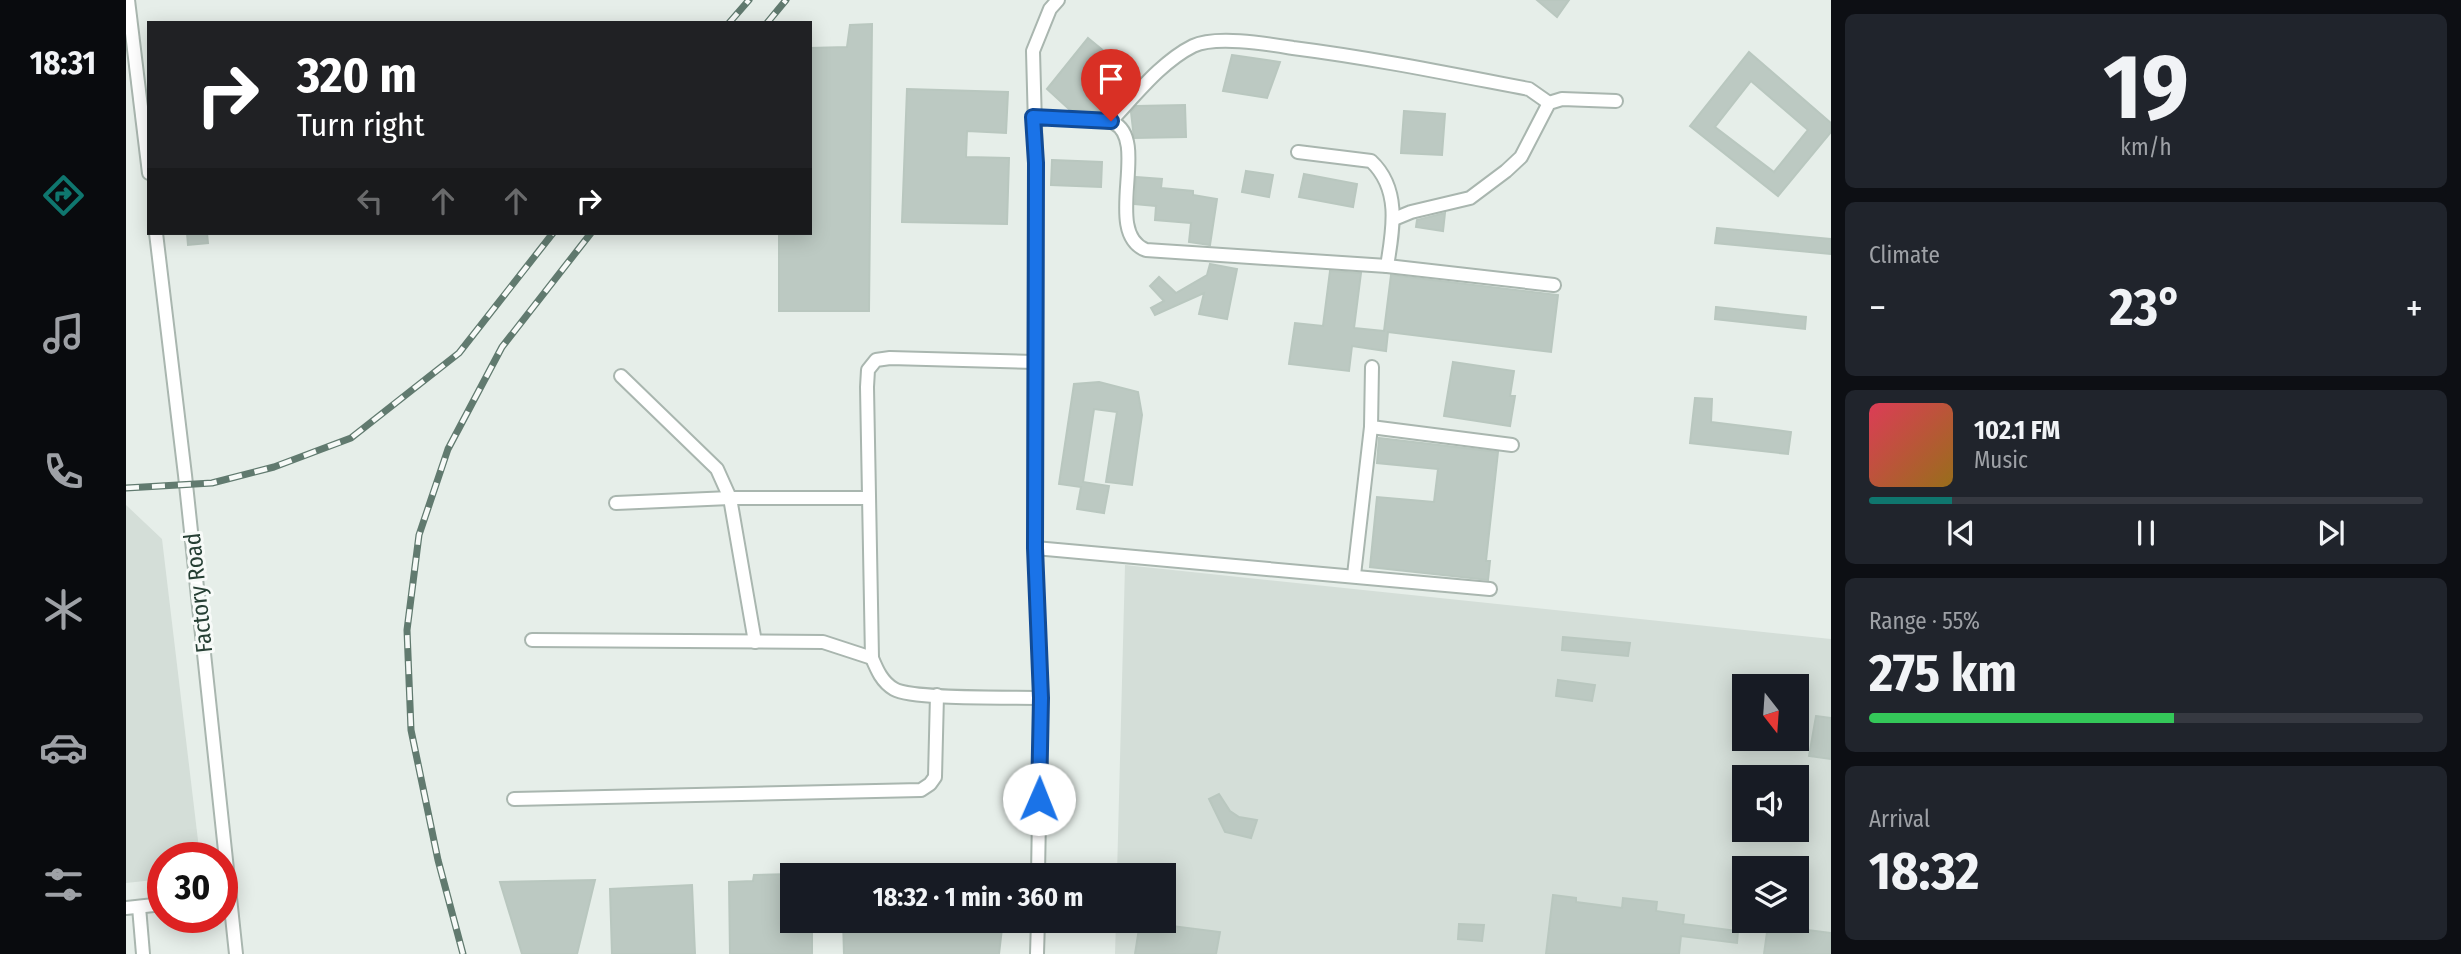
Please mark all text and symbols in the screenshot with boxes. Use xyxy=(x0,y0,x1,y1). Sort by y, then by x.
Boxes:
text: 19 xyxy=(2103,33,2189,142)
text: 18:31 xyxy=(30,44,96,82)
text: 320 m xyxy=(297,46,417,105)
icon: right xyxy=(182,49,273,140)
pin xyxy=(1081,49,1141,121)
icon: arrive xyxy=(1092,60,1130,98)
text: Turn right xyxy=(297,106,424,144)
text: km/h xyxy=(2120,133,2172,161)
icon: directions xyxy=(39,171,88,220)
icon: left xyxy=(351,182,389,220)
icon: ahead xyxy=(424,182,462,220)
icon: ahead xyxy=(497,182,535,220)
icon: right xyxy=(570,182,608,220)
text: Climate xyxy=(1869,241,1940,269)
text: 23° xyxy=(2109,276,2182,339)
text: − xyxy=(1869,285,1886,331)
text: + xyxy=(2406,285,2423,331)
icon: music xyxy=(39,309,88,358)
text: 102.1 FM xyxy=(1974,415,2060,446)
text: Music xyxy=(1974,446,2028,474)
icon: phone xyxy=(39,447,88,496)
icon: previous xyxy=(1942,514,1980,552)
icon: pause xyxy=(2127,514,2165,552)
icon: next xyxy=(2312,514,2350,552)
street label: Factory Road xyxy=(178,532,218,654)
icon: climate xyxy=(39,585,88,634)
text: Range · 55% xyxy=(1869,607,1980,635)
text: 275 km xyxy=(1869,642,2017,705)
north arrow xyxy=(1732,674,1810,751)
map controls xyxy=(1732,674,1809,933)
icon: car xyxy=(39,723,88,772)
position arrow xyxy=(1002,762,1076,836)
button: sound xyxy=(1732,765,1809,842)
text: Arrival xyxy=(1869,805,1930,833)
text: 18:32 xyxy=(1869,840,1979,903)
speed limit sign: 30 xyxy=(147,842,238,933)
button: layers xyxy=(1732,856,1809,933)
icon: filters xyxy=(39,860,88,909)
text: 18:32 · 1 min · 360 m xyxy=(873,882,1083,913)

